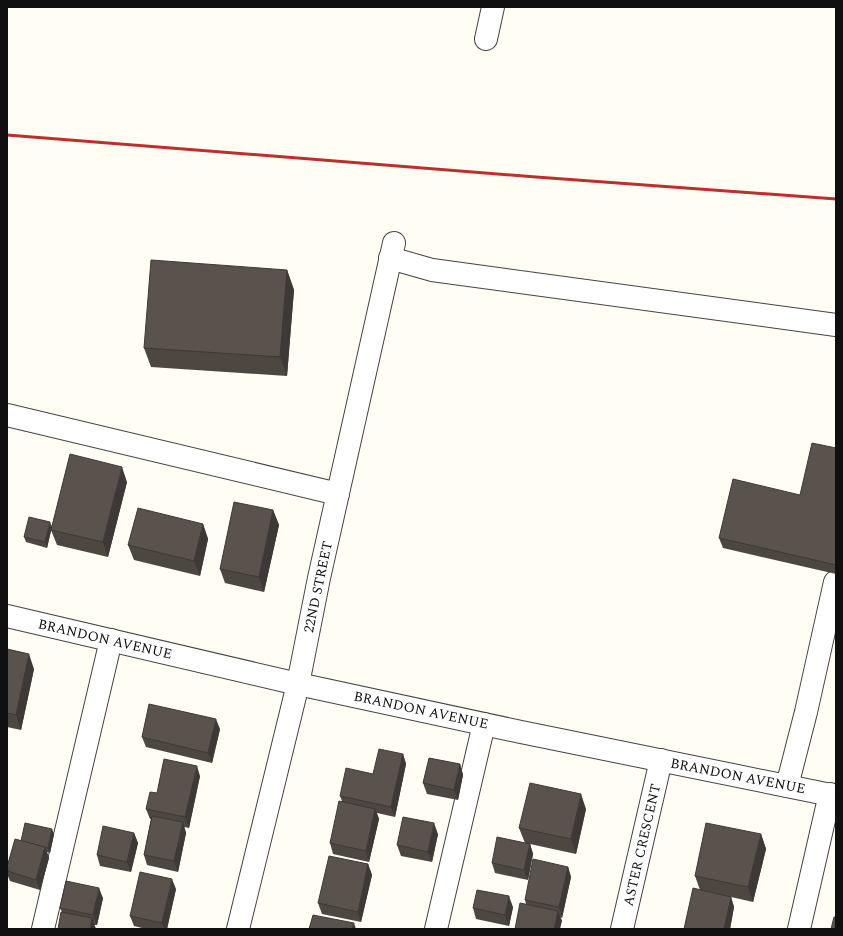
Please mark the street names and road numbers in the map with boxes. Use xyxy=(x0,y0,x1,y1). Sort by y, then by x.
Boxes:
street label: 22ND STREET xyxy=(298,539,338,635)
street label: BRANDON AVENUE xyxy=(36,613,174,665)
street label: BRANDON AVENUE xyxy=(352,685,490,735)
street label: BRANDON AVENUE xyxy=(669,753,807,799)
street label: ASTER CRESCENT xyxy=(618,782,666,908)

